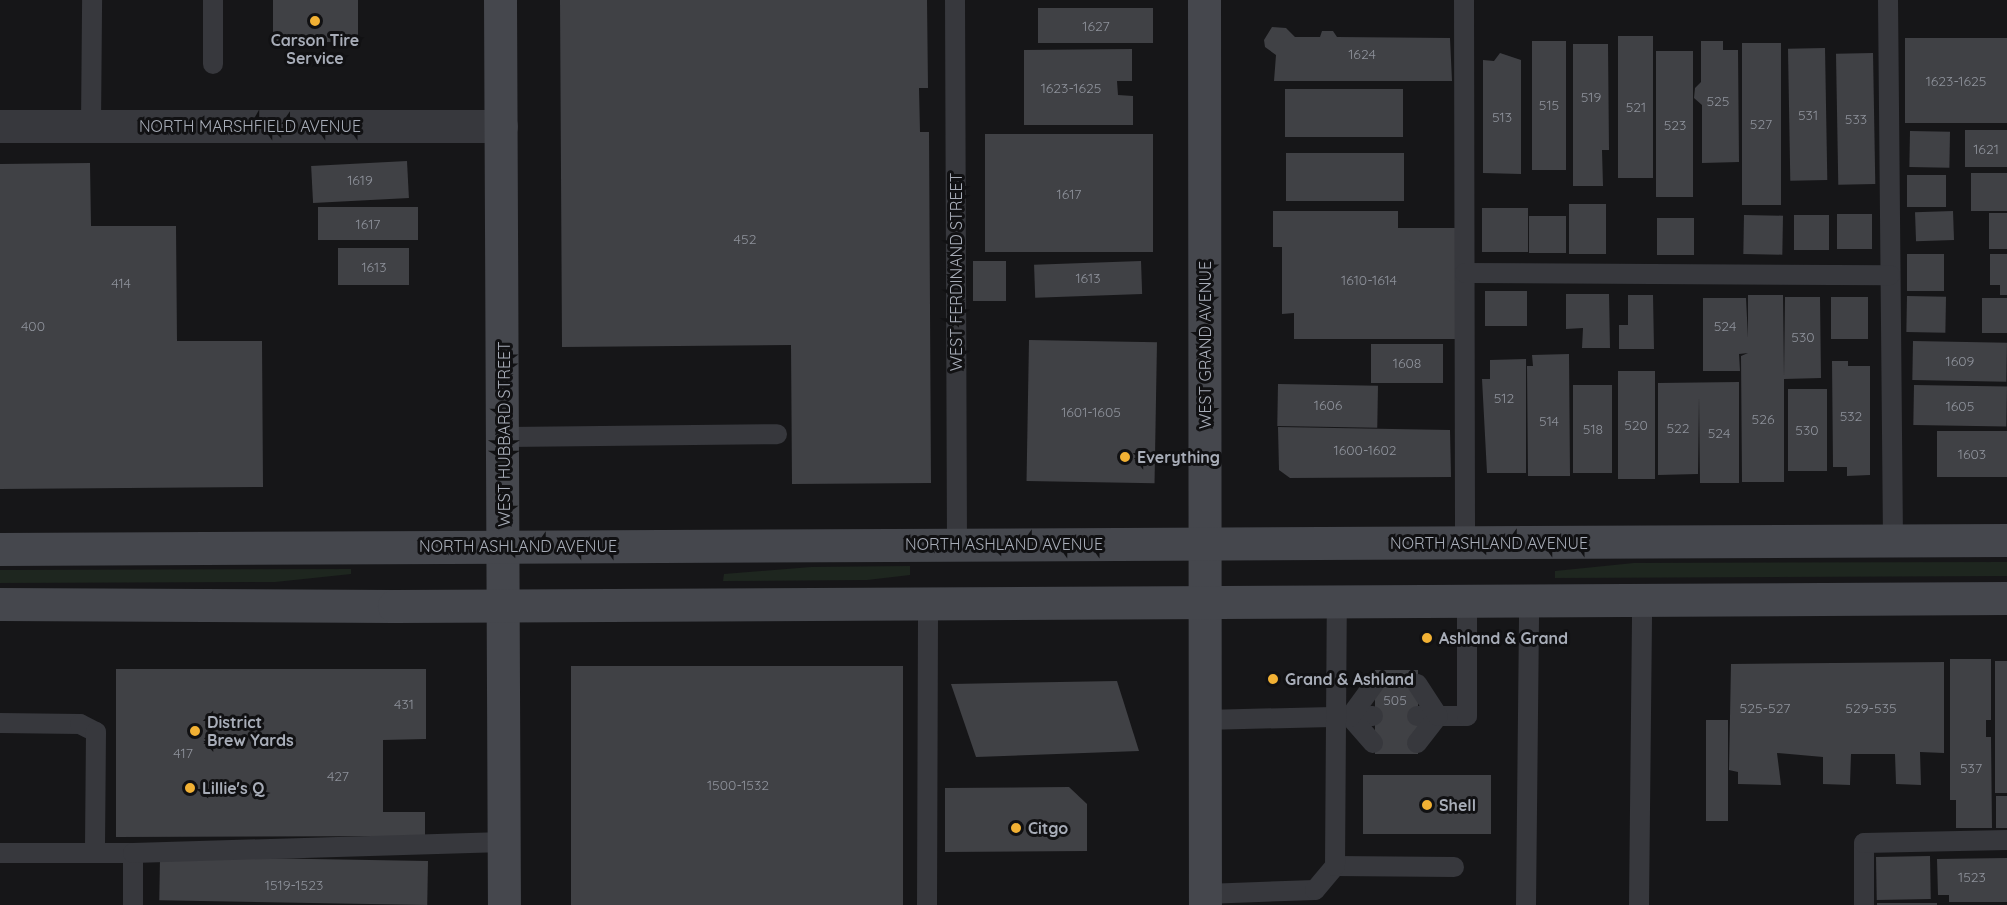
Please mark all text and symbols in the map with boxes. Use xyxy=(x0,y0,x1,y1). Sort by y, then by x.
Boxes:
marker: Carson Tire Service xyxy=(308,14,322,28)
house number: 1627 xyxy=(1082,18,1110,34)
place label: Carson Tire Service xyxy=(271,30,359,68)
house number: 1624 xyxy=(1348,46,1376,62)
house number: 1623-1625 xyxy=(1926,73,1986,89)
house number: 1623-1625 xyxy=(1041,80,1101,96)
house number: 519 xyxy=(1581,89,1601,105)
house number: 525 xyxy=(1706,93,1730,109)
house number: 515 xyxy=(1539,97,1559,113)
house number: 521 xyxy=(1626,99,1646,115)
house number: 531 xyxy=(1798,107,1818,123)
house number: 513 xyxy=(1492,109,1512,125)
house number: 533 xyxy=(1845,111,1867,127)
street label: NORTH MARSHFIELD AVENUE xyxy=(139,116,361,136)
house number: 527 xyxy=(1750,116,1772,132)
house number: 523 xyxy=(1664,117,1686,133)
house number: 1621 xyxy=(1973,141,1999,157)
house number: 1619 xyxy=(347,172,373,188)
street label: WEST FERDINAND STREET xyxy=(946,173,966,371)
house number: 1617 xyxy=(1056,186,1082,202)
house number: 1617 xyxy=(355,216,381,232)
house number: 452 xyxy=(734,231,756,247)
house number: 1613 xyxy=(361,259,387,275)
street label: WEST GRAND AVENUE xyxy=(1195,261,1215,429)
house number: 1613 xyxy=(1075,270,1101,286)
house number: 1610-1614 xyxy=(1341,272,1397,288)
house number: 414 xyxy=(111,275,131,291)
house number: 400 xyxy=(21,318,45,334)
house number: 524 xyxy=(1714,318,1736,334)
house number: 530 xyxy=(1791,329,1815,345)
street label: WEST HUBBARD STREET xyxy=(494,341,514,527)
house number: 1609 xyxy=(1946,353,1974,369)
house number: 1608 xyxy=(1393,355,1421,371)
house number: 512 xyxy=(1494,390,1514,406)
house number: 1606 xyxy=(1314,397,1342,413)
house number: 1605 xyxy=(1946,398,1974,414)
house number: 1601-1605 xyxy=(1061,404,1121,420)
house number: 532 xyxy=(1840,408,1862,424)
house number: 526 xyxy=(1752,411,1774,427)
house number: 514 xyxy=(1539,413,1559,429)
house number: 520 xyxy=(1624,417,1648,433)
house number: 522 xyxy=(1666,420,1690,436)
house number: 518 xyxy=(1583,421,1603,437)
house number: 530 xyxy=(1795,422,1819,438)
house number: 524 xyxy=(1708,425,1730,441)
house number: 1600-1602 xyxy=(1334,442,1396,458)
house number: 1603 xyxy=(1958,446,1986,462)
place label: Everything xyxy=(1137,447,1220,467)
marker: Everything xyxy=(1118,450,1132,464)
street label: NORTH ASHLAND AVENUE xyxy=(1390,533,1588,553)
street label: NORTH ASHLAND AVENUE xyxy=(905,534,1103,554)
street label: NORTH ASHLAND AVENUE xyxy=(419,536,617,556)
place label: Ashland & Grand xyxy=(1439,628,1568,648)
marker: Ashland & Grand xyxy=(1420,631,1434,645)
place label: Grand & Ashland xyxy=(1285,669,1414,689)
marker: Grand & Ashland xyxy=(1266,672,1280,686)
house number: 505 xyxy=(1383,692,1407,708)
house number: 431 xyxy=(394,696,414,712)
house number: 525-527 xyxy=(1740,700,1790,716)
house number: 529-535 xyxy=(1845,700,1897,716)
place label: District Brew Yards xyxy=(207,712,294,750)
marker: District Brew Yards xyxy=(188,724,202,738)
house number: 417 xyxy=(173,745,193,761)
house number: 537 xyxy=(1960,760,1982,776)
house number: 427 xyxy=(327,768,349,784)
house number: 1500-1532 xyxy=(707,777,769,793)
place label: Lillie's Q xyxy=(202,778,264,798)
marker: Lillie's Q xyxy=(183,781,197,795)
place label: Shell xyxy=(1439,795,1476,815)
marker: Shell xyxy=(1420,798,1434,812)
place label: Citgo xyxy=(1028,818,1068,838)
marker: Citgo xyxy=(1009,821,1023,835)
house number: 1523 xyxy=(1958,869,1986,885)
house number: 1519-1523 xyxy=(265,877,323,893)

